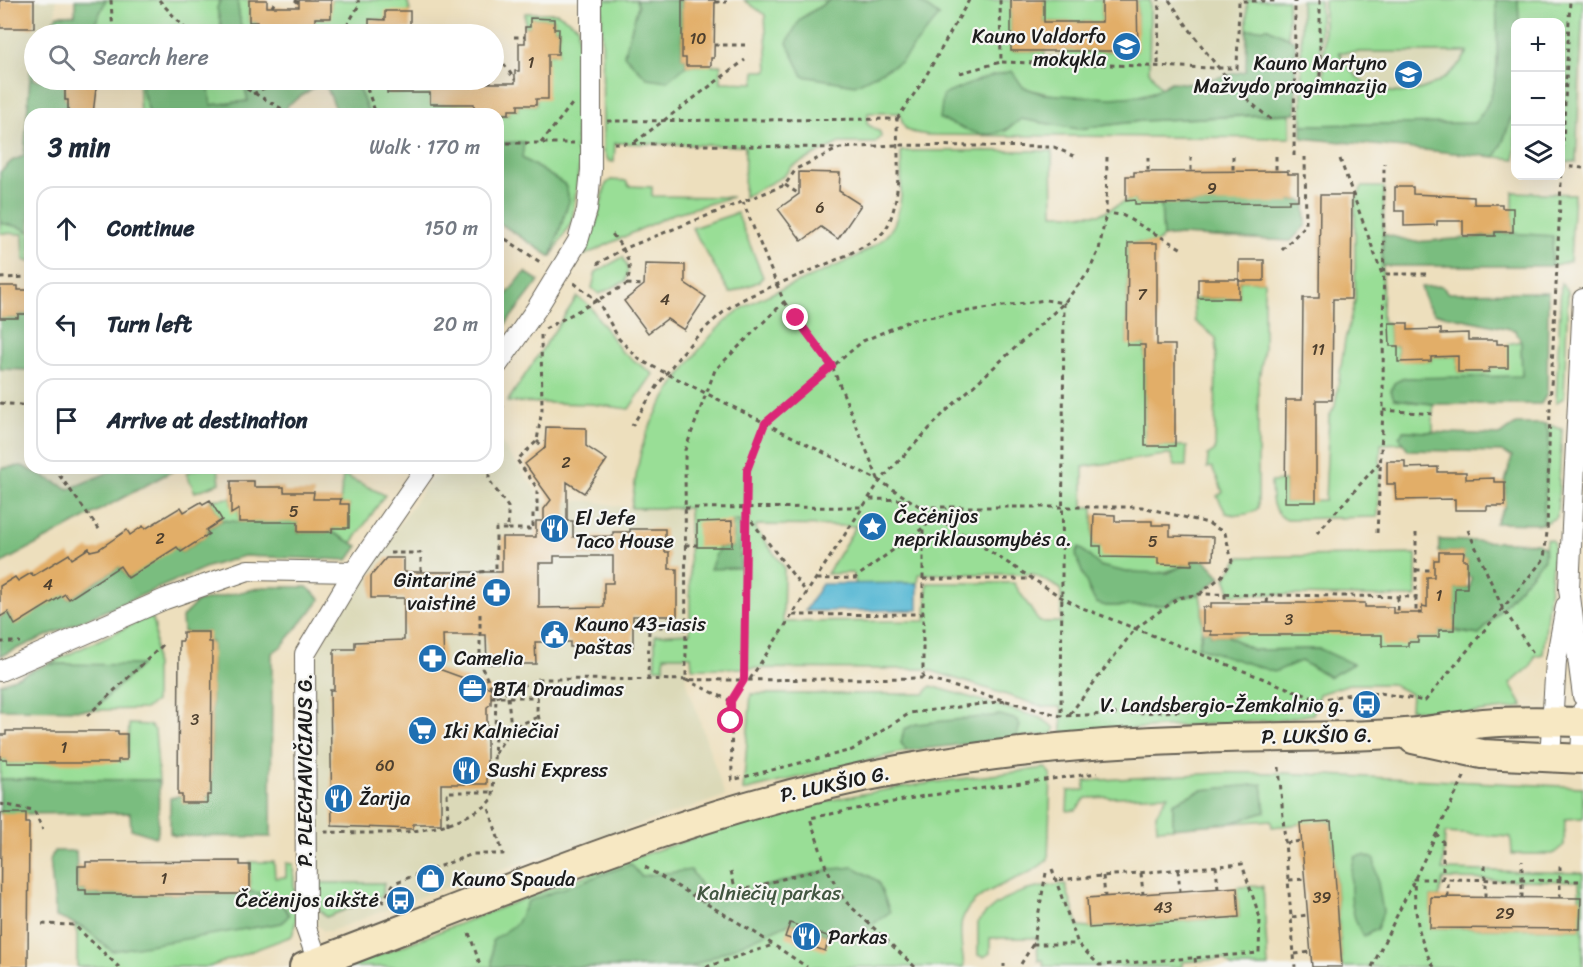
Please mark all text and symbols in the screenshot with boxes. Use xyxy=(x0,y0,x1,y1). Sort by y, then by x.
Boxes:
map controls xyxy=(1511,18,1565,180)
button: + xyxy=(1511,18,1565,72)
place label: Kauno Valdorfo mokykla xyxy=(972,19,1107,77)
search box xyxy=(24,24,504,90)
house number: 10 xyxy=(690,24,706,53)
school or university icon: Kauno Valdorfo mokykla xyxy=(1111,31,1143,63)
text: Search here xyxy=(93,38,209,77)
icon: search xyxy=(45,41,78,74)
place label: Kauno Martyno Mažvydo progimnazija xyxy=(1194,46,1387,104)
house number: 1 xyxy=(528,48,535,77)
school or university icon: Kauno Martyno Mažvydo progimnazija xyxy=(1392,58,1424,90)
button: − xyxy=(1511,72,1565,126)
text: 3 min xyxy=(48,124,110,170)
button: layers xyxy=(1511,126,1565,180)
text: Walk · 170 m xyxy=(369,130,480,165)
house number: 9 xyxy=(1207,174,1217,203)
house number: 6 xyxy=(815,193,825,222)
text: Continue xyxy=(107,209,195,248)
text: 150 m xyxy=(424,211,478,246)
icon: ahead xyxy=(50,212,83,245)
house number: 7 xyxy=(1137,280,1147,309)
house number: 4 xyxy=(660,285,670,314)
route end xyxy=(782,304,808,330)
text: Turn left xyxy=(107,305,192,344)
text: 20 m xyxy=(433,307,478,342)
icon: left xyxy=(50,308,83,341)
house number: 11 xyxy=(1311,335,1325,364)
text: Arrive at destination xyxy=(107,401,308,440)
icon: arrive xyxy=(50,404,83,437)
house number: 2 xyxy=(561,448,571,477)
house number: 5 xyxy=(289,497,299,526)
place label: Čečėnijos nepriklausomybės a. xyxy=(894,499,1072,557)
place label: El Jefe Taco House xyxy=(575,501,674,559)
place icon: Čečėnijos nepriklausomybės a. xyxy=(857,511,889,543)
restaurant icon: El Jefe Taco House xyxy=(538,513,570,545)
house number: 2 xyxy=(155,524,165,553)
house number: 5 xyxy=(1148,527,1158,556)
place label: Gintarinė vaistinė xyxy=(394,563,476,621)
house number: 4 xyxy=(43,570,53,599)
pharmacy icon: Gintarinė vaistinė xyxy=(481,576,513,608)
house number: 1 xyxy=(1436,581,1443,610)
house number: 3 xyxy=(1285,605,1294,634)
place label: Kauno 43-iasis paštas xyxy=(574,607,707,665)
public building icon: Kauno 43-iasis paštas xyxy=(538,619,570,651)
place label: Camelia xyxy=(454,641,523,676)
pharmacy icon: Camelia xyxy=(417,642,449,674)
place label: BTA Draudimas xyxy=(493,672,625,707)
street label: P. PLECHAVIČIAUS G. xyxy=(288,673,323,867)
office icon: BTA Draudimas xyxy=(456,673,488,705)
place label: V. Landsbergio-Žemkalnio g. xyxy=(1100,688,1345,723)
bus stop icon: V. Landsbergio-Žemkalnio g. xyxy=(1350,689,1382,721)
house number: 3 xyxy=(191,705,200,734)
route start xyxy=(717,707,743,733)
place label: Iki Kalniečiai xyxy=(443,714,560,749)
supermarket icon: Iki Kalniečiai xyxy=(407,715,439,747)
street label: P. LUKŠIO G. xyxy=(1261,718,1373,754)
house number: 1 xyxy=(61,733,68,762)
house number: 60 xyxy=(375,751,395,780)
place label: Sushi Express xyxy=(487,753,609,788)
restaurant icon: Sushi Express xyxy=(450,754,482,786)
street label: P. LUKŠIO G. xyxy=(777,755,893,813)
place label: Žarija xyxy=(359,781,410,816)
restaurant icon: Žarija xyxy=(322,782,354,814)
place label: Kauno Spauda xyxy=(452,862,575,897)
shop icon: Kauno Spauda xyxy=(415,863,447,895)
house number: 1 xyxy=(161,864,168,893)
park label: Kalniečių parkas xyxy=(697,876,842,911)
place label: Čečėnijos aikštė xyxy=(235,883,379,918)
house number: 39 xyxy=(1313,883,1331,912)
bus stop icon: Čečėnijos aikštė xyxy=(384,884,416,916)
house number: 43 xyxy=(1154,893,1173,922)
house number: 29 xyxy=(1495,899,1515,928)
place label: Parkas xyxy=(828,920,888,955)
restaurant icon: Parkas xyxy=(791,921,823,953)

